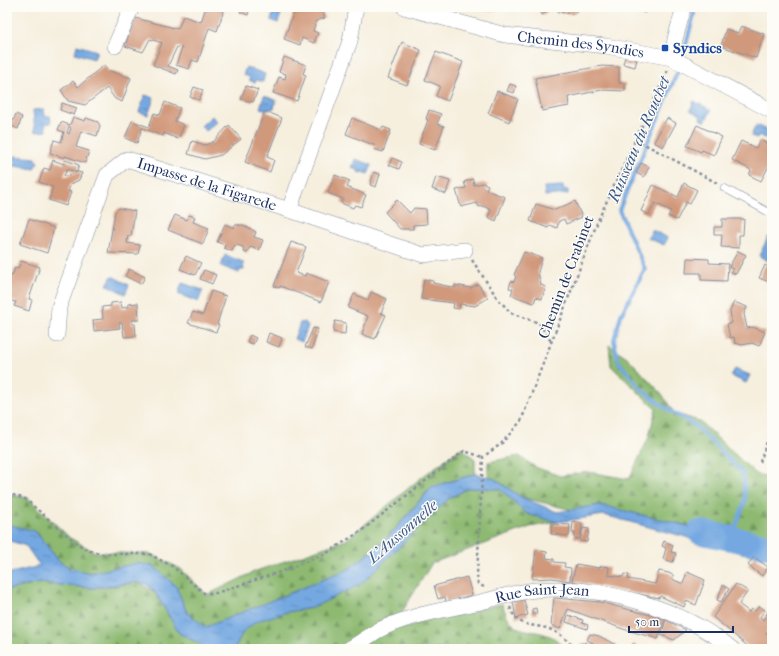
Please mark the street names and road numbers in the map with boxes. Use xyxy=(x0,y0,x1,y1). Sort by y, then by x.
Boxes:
street label: Chemin des Syndics xyxy=(516,27,646,62)
street label: Impasse de la Figarede xyxy=(135,154,279,215)
street label: Chemin de Crabinet xyxy=(534,212,598,341)
street label: Rue Saint-Jean xyxy=(493,580,591,607)

